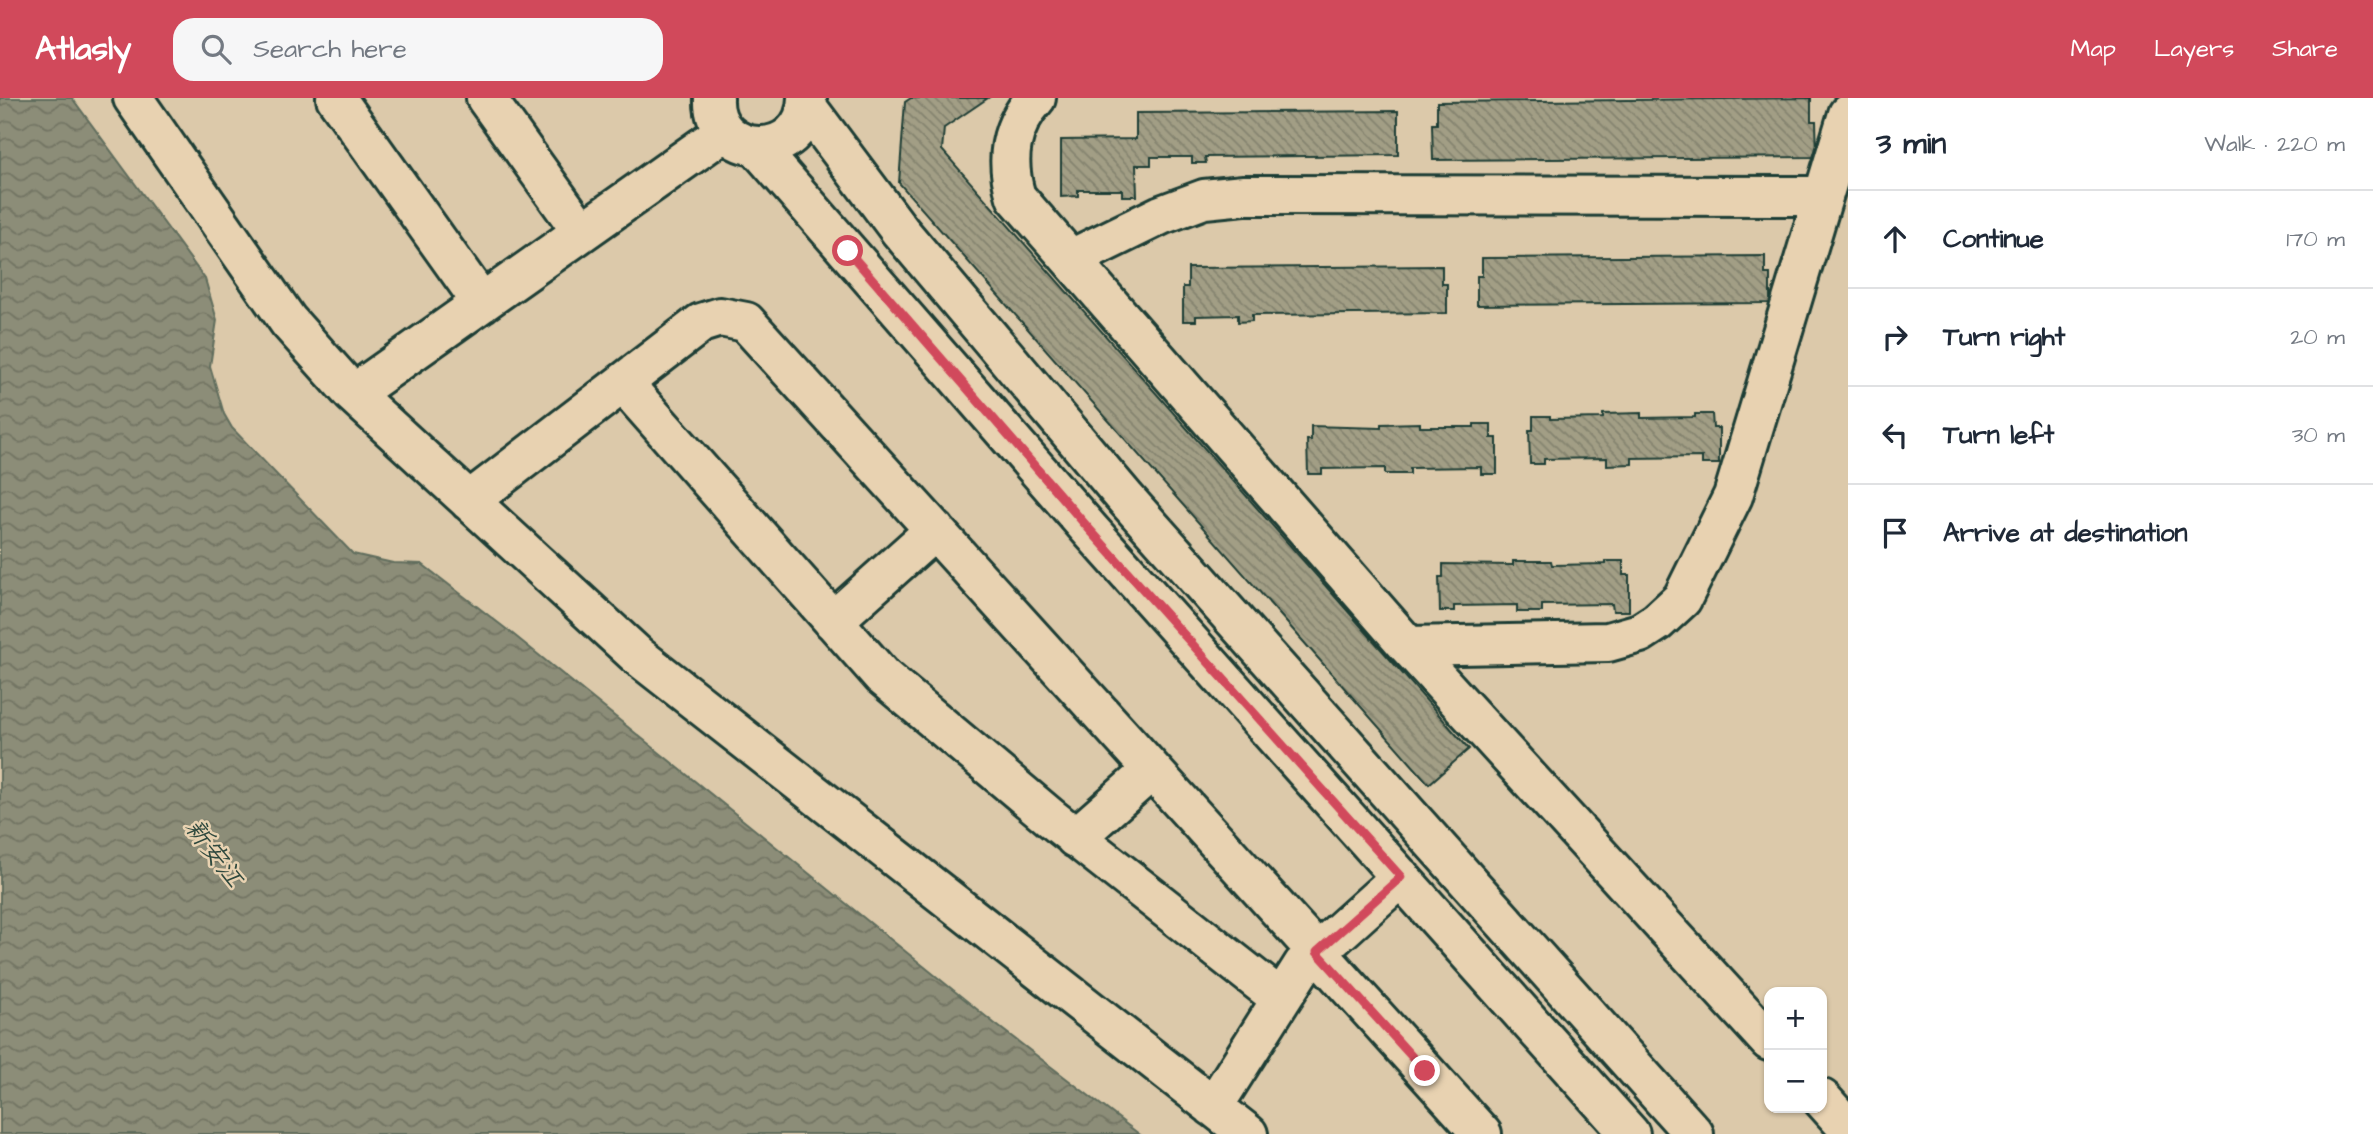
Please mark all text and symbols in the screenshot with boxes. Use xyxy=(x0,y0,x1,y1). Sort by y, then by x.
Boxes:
search box xyxy=(173,18,663,81)
text: Atlasly xyxy=(35,26,131,72)
icon: search xyxy=(197,30,235,68)
text: Search here xyxy=(253,31,407,67)
text: Map xyxy=(2071,32,2116,66)
text: Layers xyxy=(2154,32,2234,66)
text: Share xyxy=(2272,32,2338,66)
text: 3 min xyxy=(1876,123,1946,165)
text: Walk · 220 m xyxy=(2204,128,2345,160)
icon: ahead xyxy=(1876,220,1914,258)
text: Continue xyxy=(1943,221,2044,257)
text: 170 m xyxy=(2286,223,2345,255)
route start xyxy=(832,235,863,266)
icon: right xyxy=(1876,318,1914,356)
text: Turn right xyxy=(1943,319,2065,355)
text: 20 m xyxy=(2290,321,2345,353)
icon: left xyxy=(1876,416,1914,454)
text: Turn left xyxy=(1943,417,2054,453)
text: 30 m xyxy=(2292,419,2345,451)
icon: arrive xyxy=(1876,514,1914,552)
text: Arrive at destination xyxy=(1943,515,2188,551)
water label: 新安江 xyxy=(176,811,252,896)
map controls xyxy=(1764,987,1827,1113)
button: + xyxy=(1764,987,1827,1050)
button: − xyxy=(1764,1050,1827,1113)
route end xyxy=(1409,1055,1440,1086)

